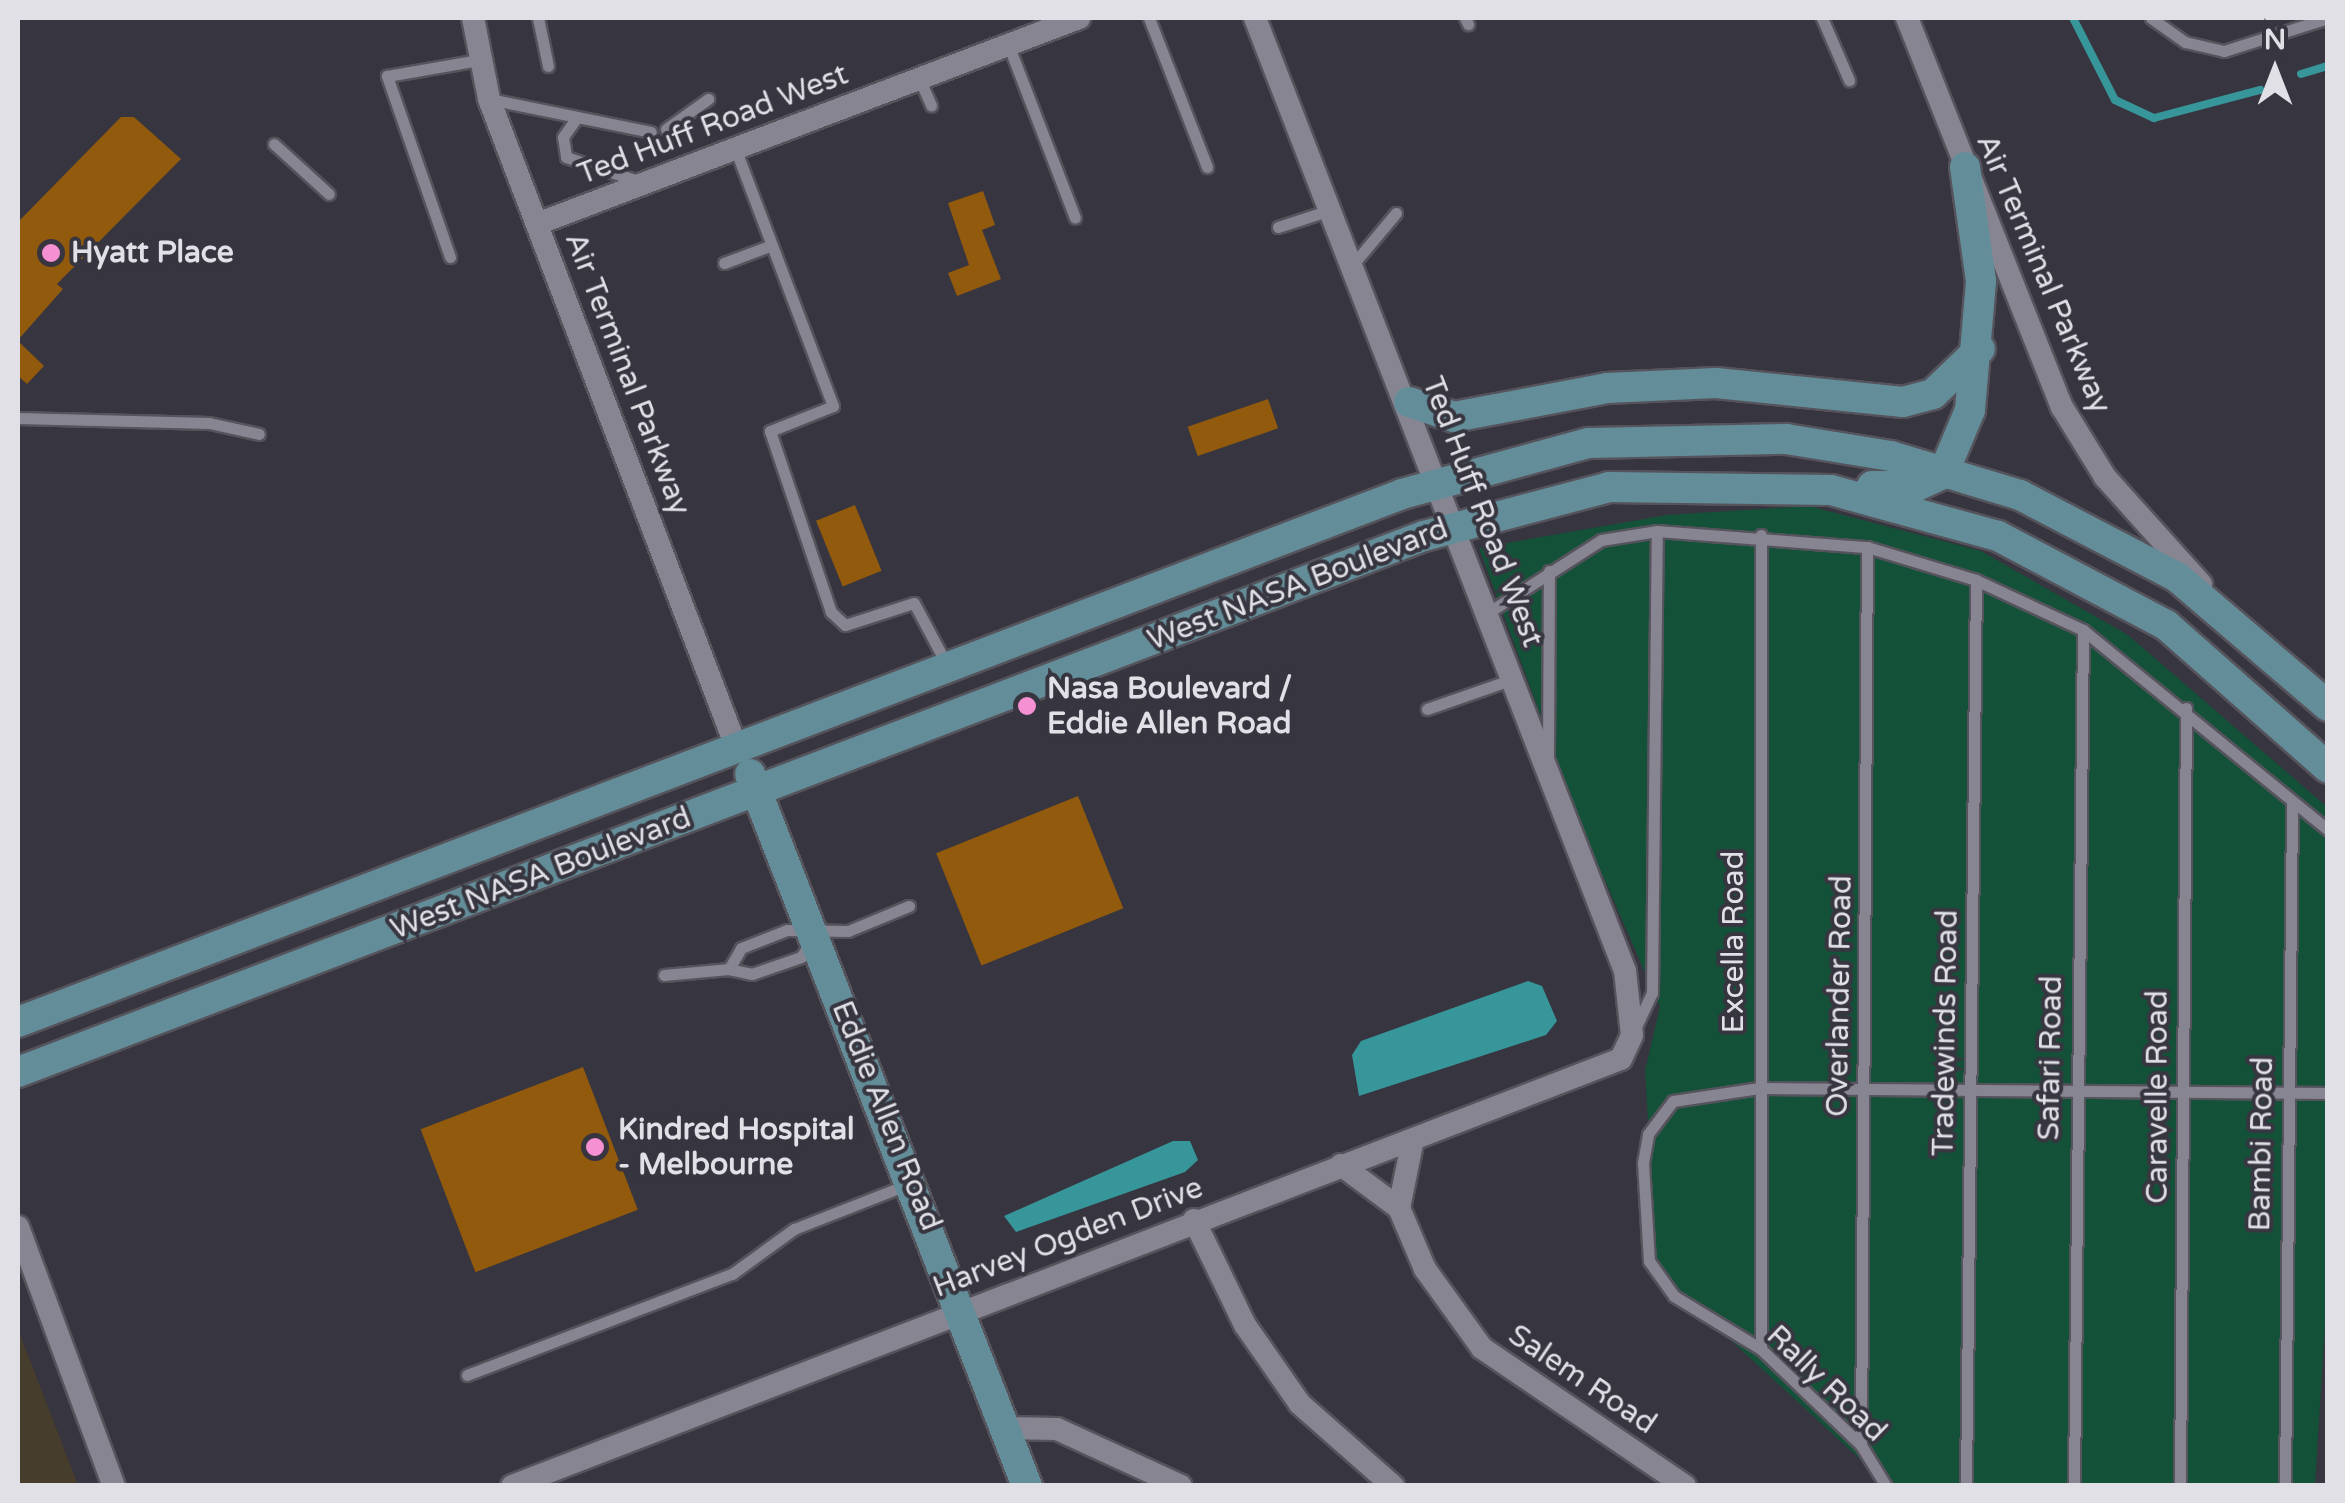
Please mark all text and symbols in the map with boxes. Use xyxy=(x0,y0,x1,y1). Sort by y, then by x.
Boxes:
north arrow xyxy=(2225,20,2325,120)
text: N xyxy=(2264,23,2286,57)
street label: Ted Huff Road West xyxy=(573,57,853,193)
street label: Air Terminal Parkway xyxy=(1968,129,2118,419)
street label: Air Terminal Parkway xyxy=(557,228,697,520)
place label: Hyatt Place xyxy=(71,235,234,271)
marker: Hyatt Place xyxy=(40,242,62,264)
street label: Ted Huff Road West xyxy=(1414,372,1550,652)
street label: West NASA Boulevard xyxy=(1143,511,1453,659)
place label: Nasa Boulevard / Eddie Allen Road xyxy=(1047,671,1292,742)
marker: Nasa Boulevard / Eddie Allen Road xyxy=(1016,695,1038,717)
street label: West NASA Boulevard xyxy=(386,800,696,948)
street label: Excella Road xyxy=(1716,851,1752,1033)
street label: Overlander Road xyxy=(1820,875,1860,1117)
street label: Tradewinds Road xyxy=(1926,909,1966,1157)
street label: Safari Road xyxy=(2032,975,2070,1141)
street label: Caravelle Road xyxy=(2140,990,2176,1204)
street label: Eddie Allen Road xyxy=(824,996,948,1236)
street label: Bambi Road xyxy=(2242,1056,2282,1232)
place label: Kindred Hospital - Melbourne xyxy=(618,1112,855,1182)
marker: Kindred Hospital - Melbourne xyxy=(582,1134,608,1160)
street label: Harvey Ogden Drive xyxy=(928,1170,1208,1306)
street label: Salem Road xyxy=(1501,1317,1663,1443)
street label: Rally Road xyxy=(1759,1318,1893,1450)

